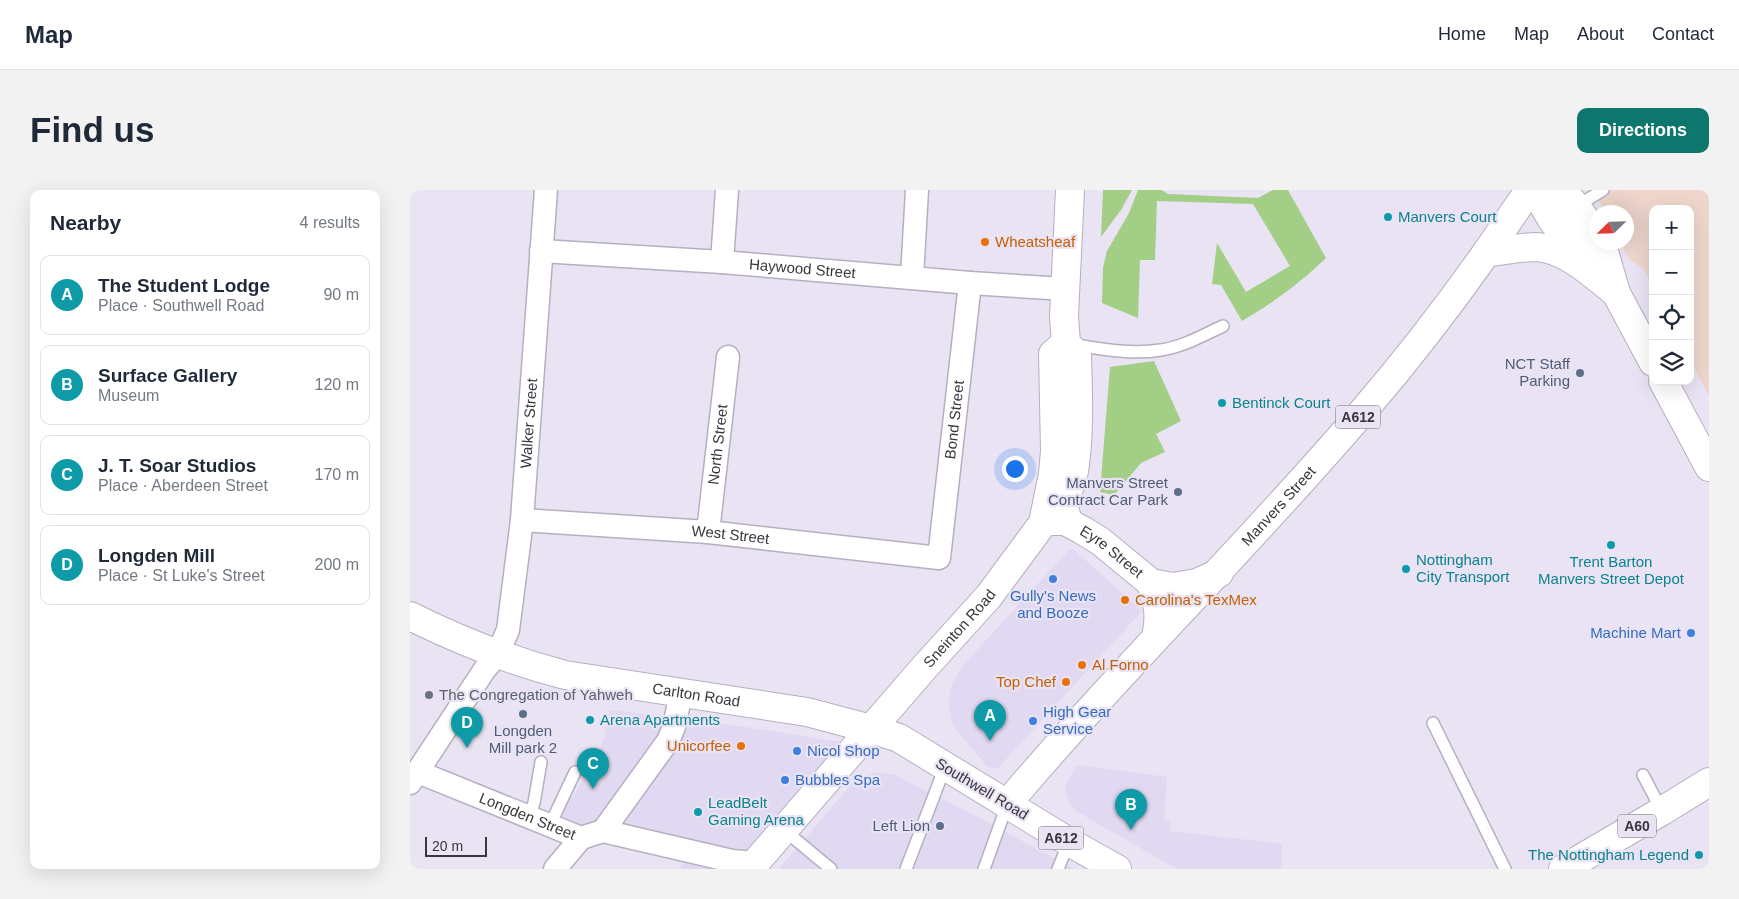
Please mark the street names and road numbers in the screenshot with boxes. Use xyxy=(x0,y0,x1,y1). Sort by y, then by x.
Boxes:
street label: Haywood Street xyxy=(749,255,857,281)
street label: Walker Street xyxy=(517,377,540,469)
street label: Bond Street xyxy=(941,379,967,460)
street label: North Street xyxy=(704,403,731,486)
road number: A612 xyxy=(1336,406,1380,428)
street label: Manvers Street xyxy=(1238,462,1319,549)
street label: West Street xyxy=(691,522,771,547)
street label: Eyre Street xyxy=(1077,522,1147,582)
street label: Sneinton Road xyxy=(920,586,999,671)
street label: Carlton Road xyxy=(651,680,741,710)
street label: Southwell Road xyxy=(933,754,1032,823)
street label: Longden Street xyxy=(477,789,579,843)
road number: A60 xyxy=(1618,814,1656,838)
road number: A612 xyxy=(1038,826,1084,850)

